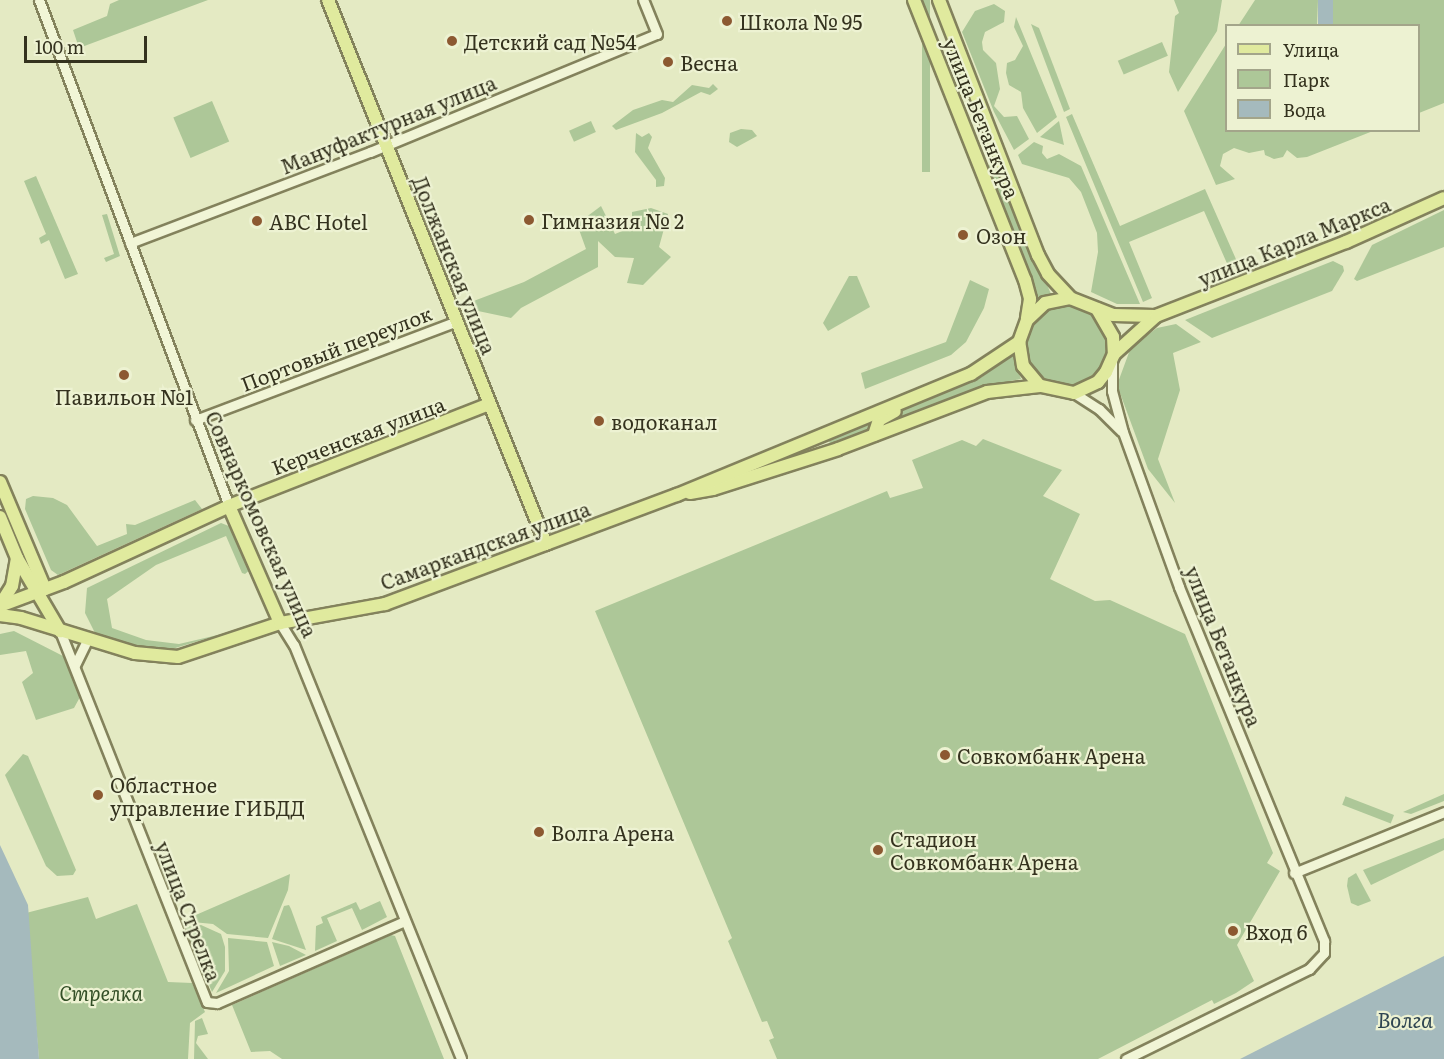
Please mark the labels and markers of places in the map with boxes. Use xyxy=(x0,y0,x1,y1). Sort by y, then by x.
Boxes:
place label: Школа № 95 xyxy=(739,9,862,33)
marker: Школа № 95 xyxy=(720,14,734,28)
place label: Детский сад №54 xyxy=(464,29,636,53)
marker: Детский сад №54 xyxy=(445,34,459,48)
place label: Весна xyxy=(680,50,738,74)
marker: Весна xyxy=(661,55,675,69)
place label: Гимназия № 2 xyxy=(541,208,684,232)
place label: ABC Hotel xyxy=(269,209,368,233)
marker: Гимназия № 2 xyxy=(522,213,536,227)
marker: ABC Hotel xyxy=(250,214,264,228)
place label: Озон xyxy=(976,223,1026,247)
marker: Озон xyxy=(954,226,972,244)
marker: Павильон №1 xyxy=(117,368,131,382)
place label: Павильон №1 xyxy=(55,384,193,408)
place label: водоканал xyxy=(611,409,717,433)
marker: водоканал xyxy=(592,414,606,428)
place label: Совкомбанк Арена xyxy=(957,743,1146,767)
marker: Совкомбанк Арена xyxy=(938,748,952,762)
place label: Областное управление ГИБДД xyxy=(110,772,305,819)
marker: Областное управление ГИБДД xyxy=(91,788,105,802)
place label: Волга Арена xyxy=(551,820,674,844)
marker: Волга Арена xyxy=(532,825,546,839)
place label: Стадион Совкомбанк Арена xyxy=(890,826,1079,873)
marker: Стадион Совкомбанк Арена xyxy=(871,843,885,857)
place label: Вход 6 xyxy=(1245,919,1308,943)
marker: Вход 6 xyxy=(1226,924,1240,938)

